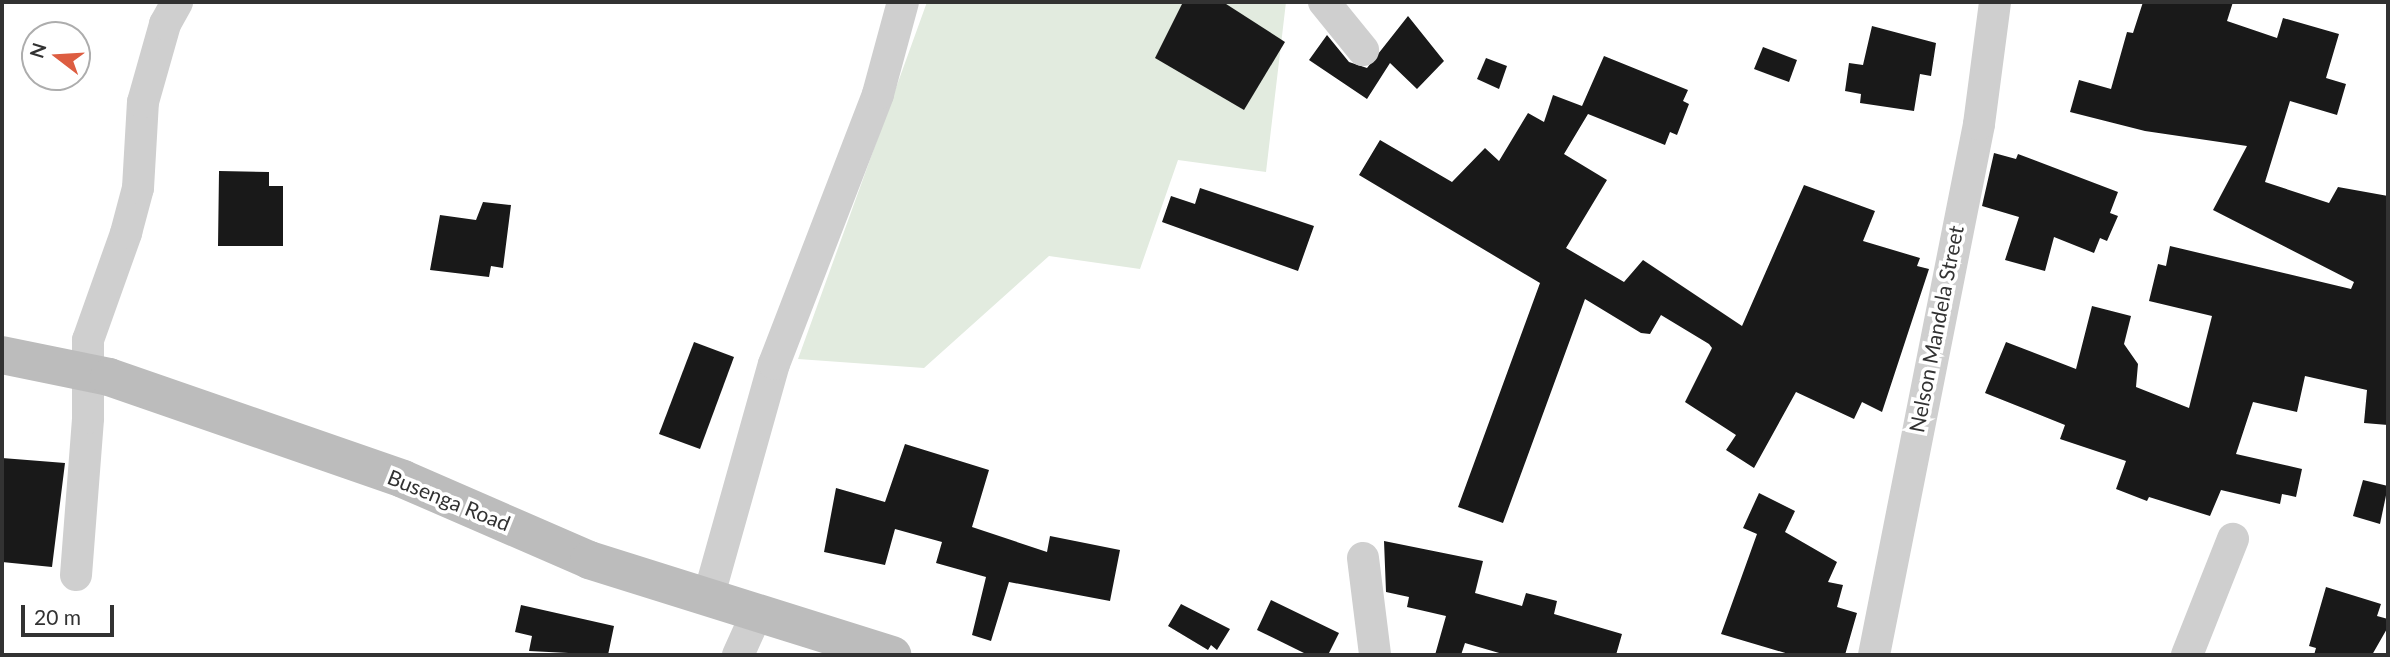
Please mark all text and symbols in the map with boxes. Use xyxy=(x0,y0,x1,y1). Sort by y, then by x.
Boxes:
north arrow xyxy=(21,21,91,91)
text: N xyxy=(24,40,50,61)
street label: Nelson Mandela Street xyxy=(1904,223,1968,435)
street label: Busenga Road xyxy=(384,464,514,536)
scale bar xyxy=(24,590,117,634)
text: 20 m xyxy=(34,604,81,629)

